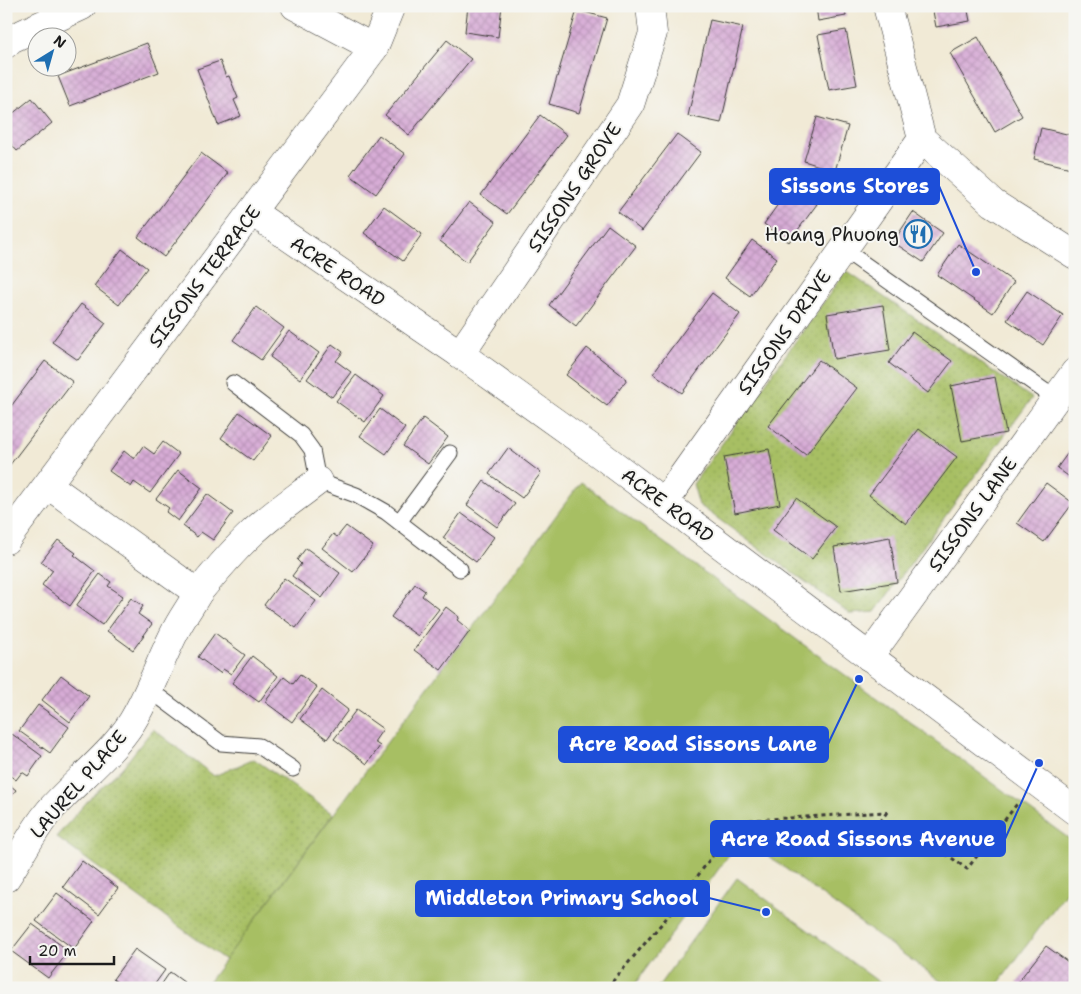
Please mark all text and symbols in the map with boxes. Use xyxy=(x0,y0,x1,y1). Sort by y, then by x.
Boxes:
north arrow xyxy=(28,28,78,78)
text: N xyxy=(50,31,70,52)
street label: SISSONS GROVE xyxy=(522,117,627,257)
callout: Sissons Stores xyxy=(770,169,939,204)
text: Sissons Stores xyxy=(781,173,929,199)
street label: SISSONS TERRACE xyxy=(143,200,266,353)
restaurant icon: Hoang Phuong xyxy=(903,219,933,249)
place label: Hoang Phuong xyxy=(765,222,899,247)
street label: ACRE ROAD xyxy=(285,230,390,312)
street label: SISSONS DRIVE xyxy=(732,265,837,400)
street label: SISSONS LANE xyxy=(922,452,1023,577)
street label: ACRE ROAD xyxy=(616,462,719,548)
street label: LAUREL PLACE xyxy=(24,725,132,844)
callout: Acre Road Sissons Lane xyxy=(559,727,828,762)
text: Acre Road Sissons Lane xyxy=(569,731,817,757)
callout: Acre Road Sissons Avenue xyxy=(711,821,1005,856)
text: Acre Road Sissons Avenue xyxy=(721,826,995,852)
callout: Middleton Primary School xyxy=(416,881,709,916)
text: Middleton Primary School xyxy=(426,885,698,911)
scale bar xyxy=(30,934,114,966)
text: 20 m xyxy=(38,941,77,961)

